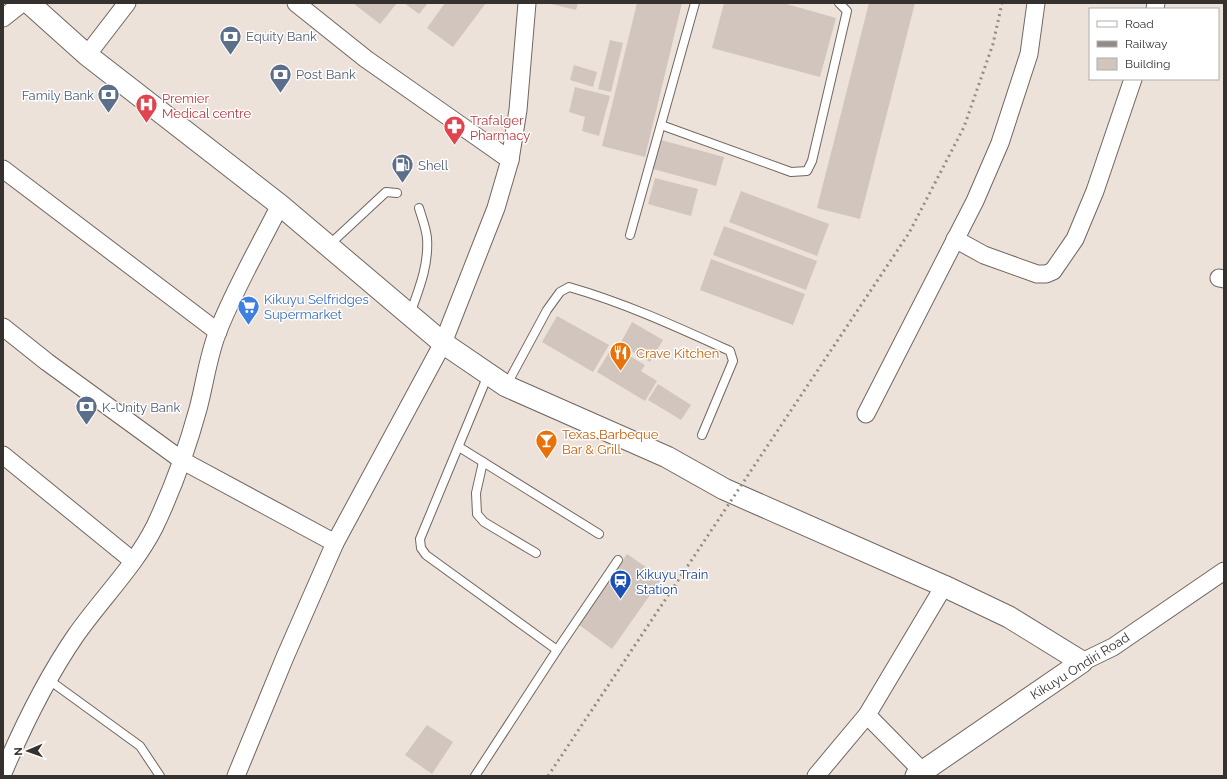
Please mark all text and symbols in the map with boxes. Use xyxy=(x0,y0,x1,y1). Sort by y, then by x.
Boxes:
legend xyxy=(1089,8,1219,80)
text: Road xyxy=(1125,17,1154,31)
bank icon: Equity Bank xyxy=(217,23,243,56)
place label: Equity Bank xyxy=(246,29,317,44)
text: Railway xyxy=(1125,37,1168,51)
text: Building xyxy=(1125,57,1171,71)
bank icon: Post Bank xyxy=(267,61,293,94)
place label: Post Bank xyxy=(296,67,356,82)
bank icon: Family Bank xyxy=(96,82,122,115)
place label: Family Bank xyxy=(22,88,94,103)
place label: Premier Medical centre xyxy=(162,91,251,121)
hospital icon: Premier Medical centre xyxy=(133,92,159,125)
place label: Trafalger Pharmacy xyxy=(470,113,530,143)
pharmacy icon: Trafalger Pharmacy xyxy=(442,114,468,147)
fuel station icon: Shell xyxy=(389,152,415,185)
place label: Shell xyxy=(418,158,449,173)
place label: Kikuyu Selfridges Supermarket xyxy=(264,292,369,322)
supermarket icon: Kikuyu Selfridges Supermarket xyxy=(235,293,261,326)
restaurant icon: Crave Kitchen xyxy=(608,340,634,373)
place label: Crave Kitchen xyxy=(636,346,719,361)
bank icon: K-Unity Bank xyxy=(74,394,100,427)
place label: K-Unity Bank xyxy=(102,400,180,415)
place label: Texas Barbeque Bar & Grill xyxy=(562,427,659,457)
bar icon: Texas Barbeque Bar & Grill xyxy=(533,428,559,461)
place label: Kikuyu Train Station xyxy=(636,567,708,597)
station icon: Kikuyu Train Station xyxy=(607,568,633,601)
street label: Kikuyu Ondiri Road xyxy=(1028,629,1132,703)
north arrow xyxy=(8,731,48,771)
text: N xyxy=(12,747,25,756)

